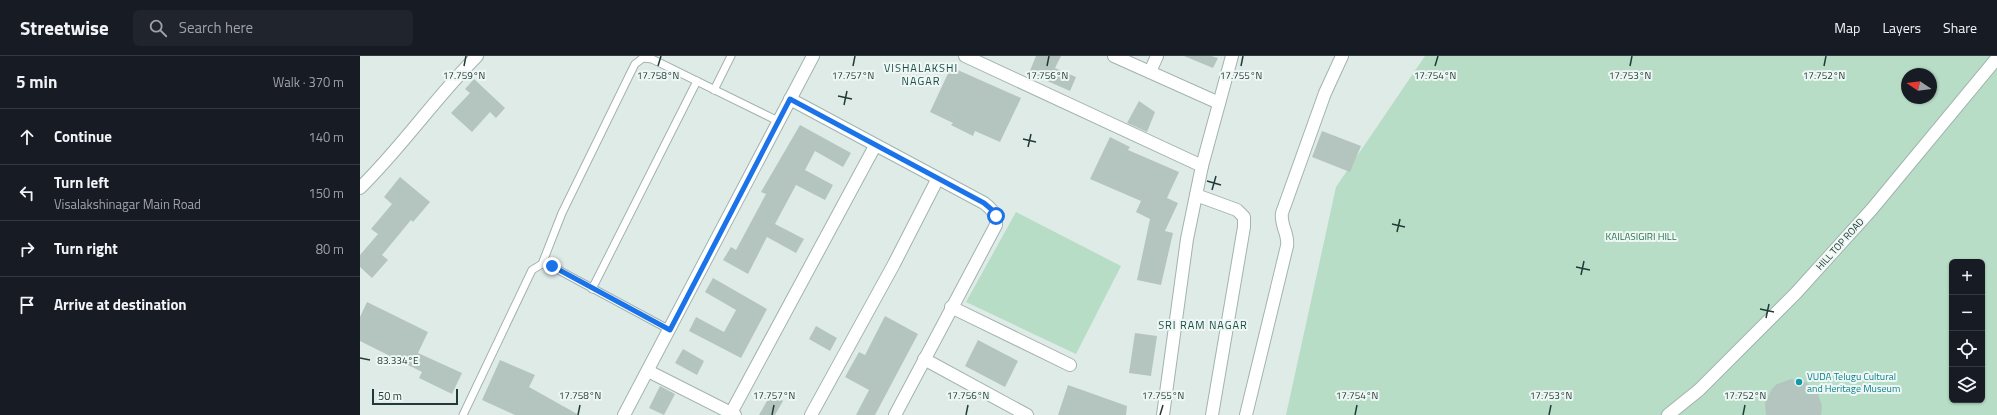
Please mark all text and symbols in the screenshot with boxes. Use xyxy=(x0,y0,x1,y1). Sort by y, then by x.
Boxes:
search box xyxy=(133,10,413,46)
text: Streetwise xyxy=(20,13,109,42)
text: Search here xyxy=(179,16,253,39)
icon: search xyxy=(147,17,169,39)
text: Map xyxy=(1834,17,1860,38)
text: Layers xyxy=(1882,17,1921,38)
text: Share xyxy=(1943,17,1977,38)
district label: VISHALAKSHI NAGAR xyxy=(884,60,958,89)
text: 17.759°N xyxy=(443,68,485,83)
text: 17.758°N xyxy=(637,68,679,83)
text: 17.757°N xyxy=(832,68,874,83)
text: 17.756°N xyxy=(1026,68,1068,83)
text: 17.755°N xyxy=(1220,68,1262,83)
text: 17.754°N xyxy=(1414,68,1456,83)
text: 17.753°N xyxy=(1609,68,1651,83)
text: 17.752°N xyxy=(1803,68,1845,83)
north arrow xyxy=(1901,68,1937,104)
text: 5 min xyxy=(16,69,57,95)
text: Walk · 370 m xyxy=(273,72,344,92)
text: Continue xyxy=(54,125,112,148)
icon: ahead xyxy=(16,126,38,148)
text: 140 m xyxy=(308,127,344,147)
text: Turn left xyxy=(54,171,109,194)
icon: left xyxy=(16,182,38,204)
text: 150 m xyxy=(308,183,344,203)
text: Visalakshinagar Main Road xyxy=(54,194,201,214)
route start xyxy=(987,207,1005,225)
street label: HILL TOP ROAD xyxy=(1812,215,1868,273)
park label: KAILASIGIRI HILL xyxy=(1606,229,1677,244)
text: Turn right xyxy=(54,237,118,260)
icon: right xyxy=(16,238,38,260)
text: 80 m xyxy=(316,239,344,259)
route end xyxy=(543,257,561,275)
map controls xyxy=(1949,259,1985,403)
button: + xyxy=(1949,259,1985,295)
text: Arrive at destination xyxy=(54,293,187,316)
icon: arrive xyxy=(16,294,38,316)
button: − xyxy=(1949,295,1985,331)
district label: SRI RAM NAGAR xyxy=(1158,317,1248,333)
button: locate xyxy=(1949,331,1985,367)
text: 83.334°E xyxy=(377,353,419,368)
button: layers xyxy=(1949,367,1985,403)
place label: VUDA Telugu Cultural and Heritage Museum xyxy=(1807,369,1900,396)
marker: VUDA Telugu Cultural and Heritage Museum xyxy=(1794,377,1804,387)
scale bar xyxy=(372,387,458,406)
text: 50 m xyxy=(378,388,402,404)
text: 17.758°N xyxy=(559,388,601,403)
text: 17.757°N xyxy=(753,388,795,403)
text: 17.756°N xyxy=(947,388,989,403)
text: 17.755°N xyxy=(1142,388,1184,403)
text: 17.754°N xyxy=(1336,388,1378,403)
text: 17.753°N xyxy=(1530,388,1572,403)
text: 17.752°N xyxy=(1724,388,1766,403)

